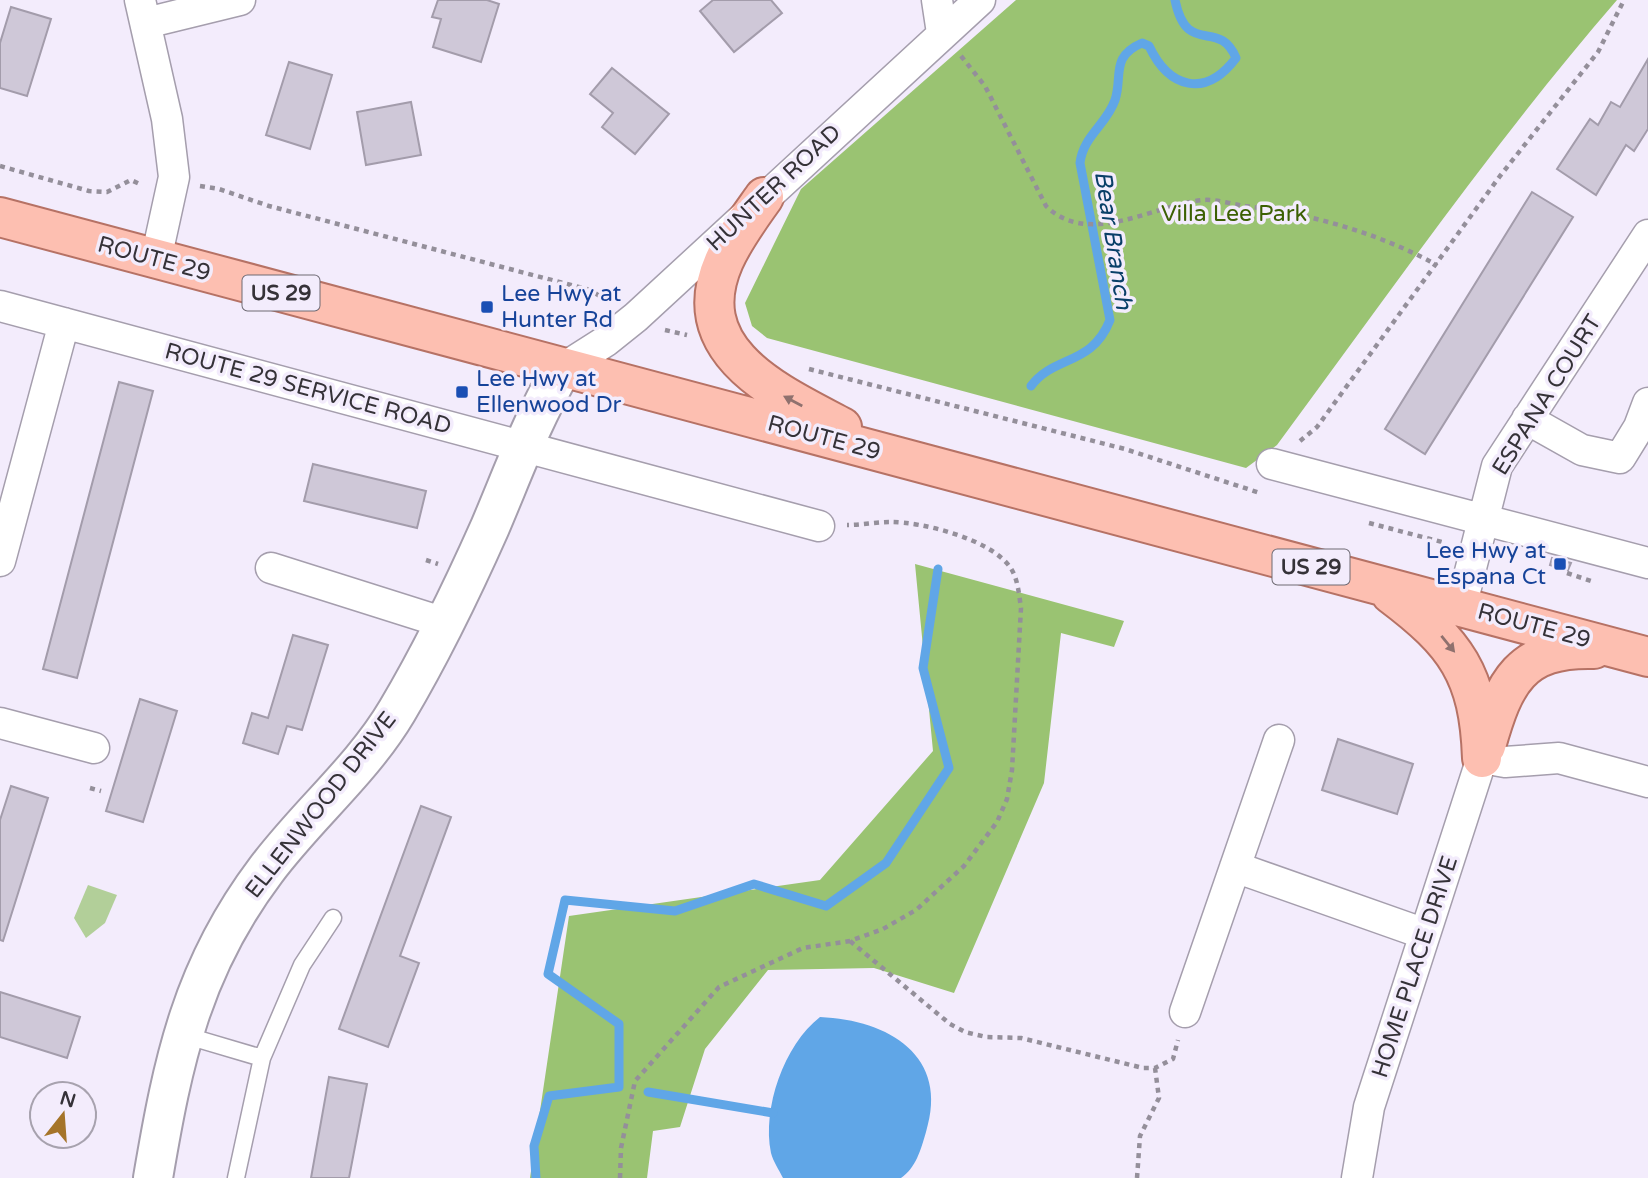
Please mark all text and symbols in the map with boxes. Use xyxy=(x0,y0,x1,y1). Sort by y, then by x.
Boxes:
street label: HUNTER ROAD xyxy=(701,119,847,257)
water label: Bear Branch xyxy=(1088,169,1139,313)
park label: Villa Lee Park xyxy=(1161,200,1307,228)
street label: ROUTE 29 xyxy=(94,230,214,288)
road number: US 29 xyxy=(243,276,320,310)
place label: Lee Hwy at Hunter Rd xyxy=(501,280,622,334)
marker: Lee Hwy at Hunter Rd xyxy=(479,299,495,315)
street label: ESPANA COURT xyxy=(1486,310,1608,480)
street label: ROUTE 29 SERVICE ROAD xyxy=(162,337,454,441)
place label: Lee Hwy at Ellenwood Dr xyxy=(476,365,622,419)
marker: Lee Hwy at Ellenwood Dr xyxy=(454,384,470,400)
one-way arrow xyxy=(783,395,803,407)
street label: ROUTE 29 xyxy=(764,409,884,467)
place label: Lee Hwy at Espana Ct xyxy=(1426,537,1546,591)
road number: US 29 xyxy=(1272,550,1350,584)
marker: Lee Hwy at Espana Ct xyxy=(1552,556,1568,572)
street label: ROUTE 29 xyxy=(1474,597,1594,655)
one-way arrow xyxy=(1441,635,1456,653)
street label: ELLENWOOD DRIVE xyxy=(239,706,403,904)
street label: HOME PLACE DRIVE xyxy=(1366,853,1464,1081)
north arrow xyxy=(28,1080,98,1150)
text: N xyxy=(57,1087,78,1112)

